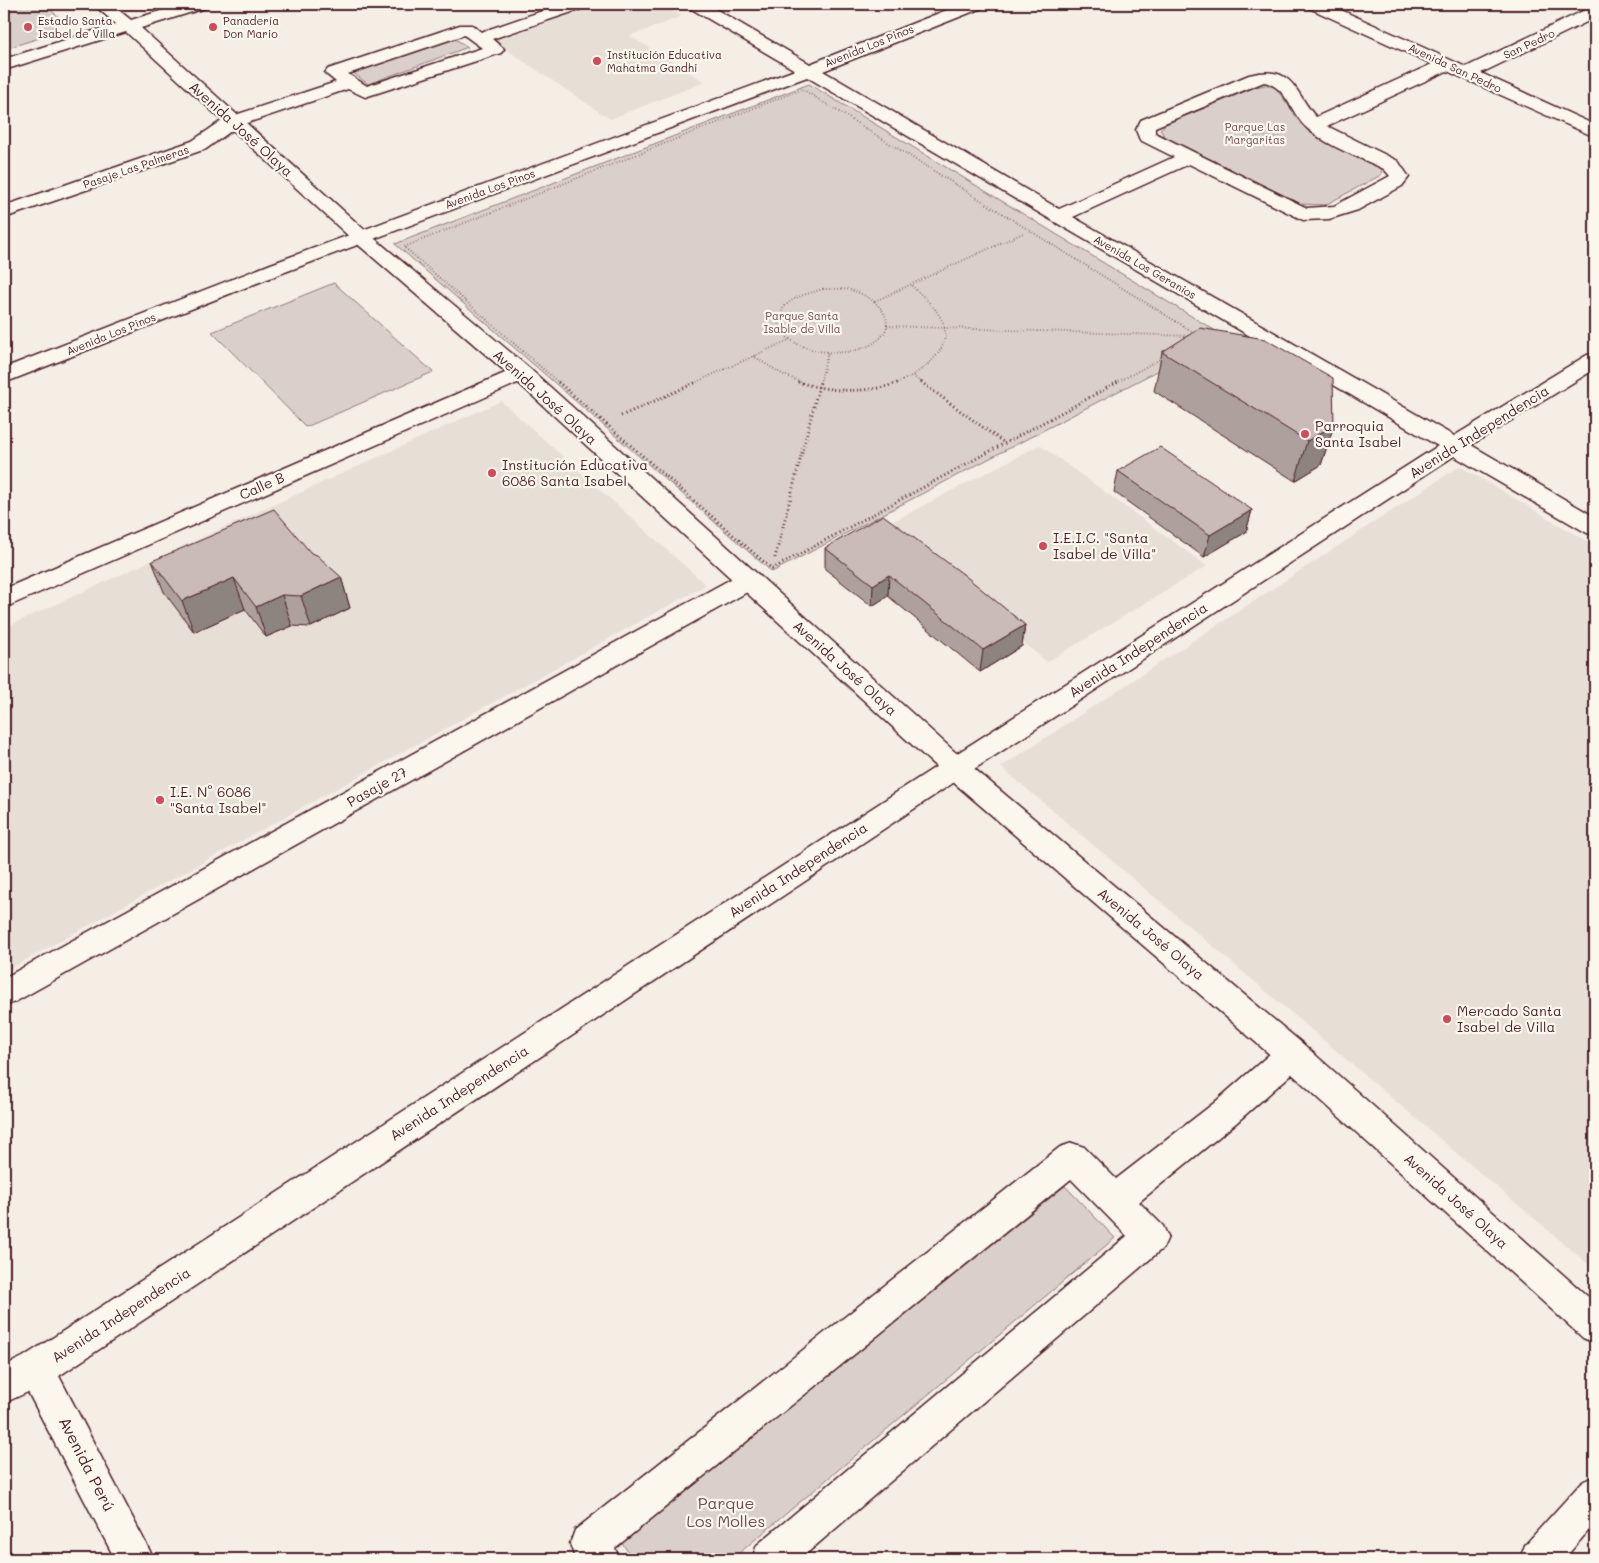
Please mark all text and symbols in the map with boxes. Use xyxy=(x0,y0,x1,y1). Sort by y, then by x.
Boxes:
place label: Estadio Santa Isabel de Villa xyxy=(38,13,115,41)
place label: Panadería Don Mario xyxy=(223,13,279,41)
marker: Estadio Santa Isabel de Villa xyxy=(22,21,34,33)
marker: Panadería Don Mario xyxy=(207,21,219,33)
street label: Avenida Los Pinos xyxy=(822,21,916,70)
street label: San Pedro xyxy=(1501,25,1557,62)
street label: Avenida San Pedro xyxy=(1406,39,1505,96)
place label: Institución Educativa Mahatma Gandhi xyxy=(607,47,722,75)
marker: Institución Educativa Mahatma Gandhi xyxy=(591,55,603,67)
street label: Avenida José Olaya xyxy=(185,77,297,180)
park label: Parque Las Margaritas xyxy=(1225,119,1285,147)
street label: Pasaje Las Palmeras xyxy=(81,141,191,192)
street label: Avenida Los Pinos xyxy=(443,165,537,212)
street label: Avenida Los Geranios xyxy=(1091,231,1199,302)
park label: Parque Santa Isable de Villa xyxy=(763,308,841,336)
street label: Avenida Los Pinos xyxy=(64,309,158,358)
street label: Avenida José Olaya xyxy=(489,345,601,448)
street label: Avenida Independencia xyxy=(1405,381,1552,482)
place label: Parroquia Santa Isabel xyxy=(1315,416,1401,451)
marker: Parroquia Santa Isabel xyxy=(1299,428,1311,440)
place label: Institución Educativa 6086 Santa Isabel xyxy=(502,455,648,490)
street label: Calle B xyxy=(236,467,287,504)
marker: Institución Educativa 6086 Santa Isabel xyxy=(486,467,498,479)
place label: I.E.I.C. "Santa Isabel de Villa" xyxy=(1053,528,1156,563)
marker: I.E.I.C. "Santa Isabel de Villa" xyxy=(1037,540,1049,552)
street label: Avenida Independencia xyxy=(1065,598,1211,702)
street label: Avenida José Olaya xyxy=(789,616,901,719)
street label: Pasaje 27 xyxy=(343,762,411,811)
place label: I.E. N° 6086 "Santa Isabel" xyxy=(170,782,266,817)
marker: I.E. N° 6086 "Santa Isabel" xyxy=(154,794,166,806)
street label: Avenida Independencia xyxy=(725,818,871,922)
street label: Avenida José Olaya xyxy=(1094,883,1209,984)
place label: Mercado Santa Isabel de Villa xyxy=(1457,1001,1562,1036)
marker: Mercado Santa Isabel de Villa xyxy=(1441,1013,1453,1025)
street label: Avenida Independencia xyxy=(386,1041,532,1145)
street label: Avenida José Olaya xyxy=(1400,1149,1512,1252)
street label: Avenida Independencia xyxy=(48,1263,194,1367)
street label: Avenida Perú xyxy=(55,1413,120,1515)
park label: Parque Los Molles xyxy=(687,1492,765,1531)

